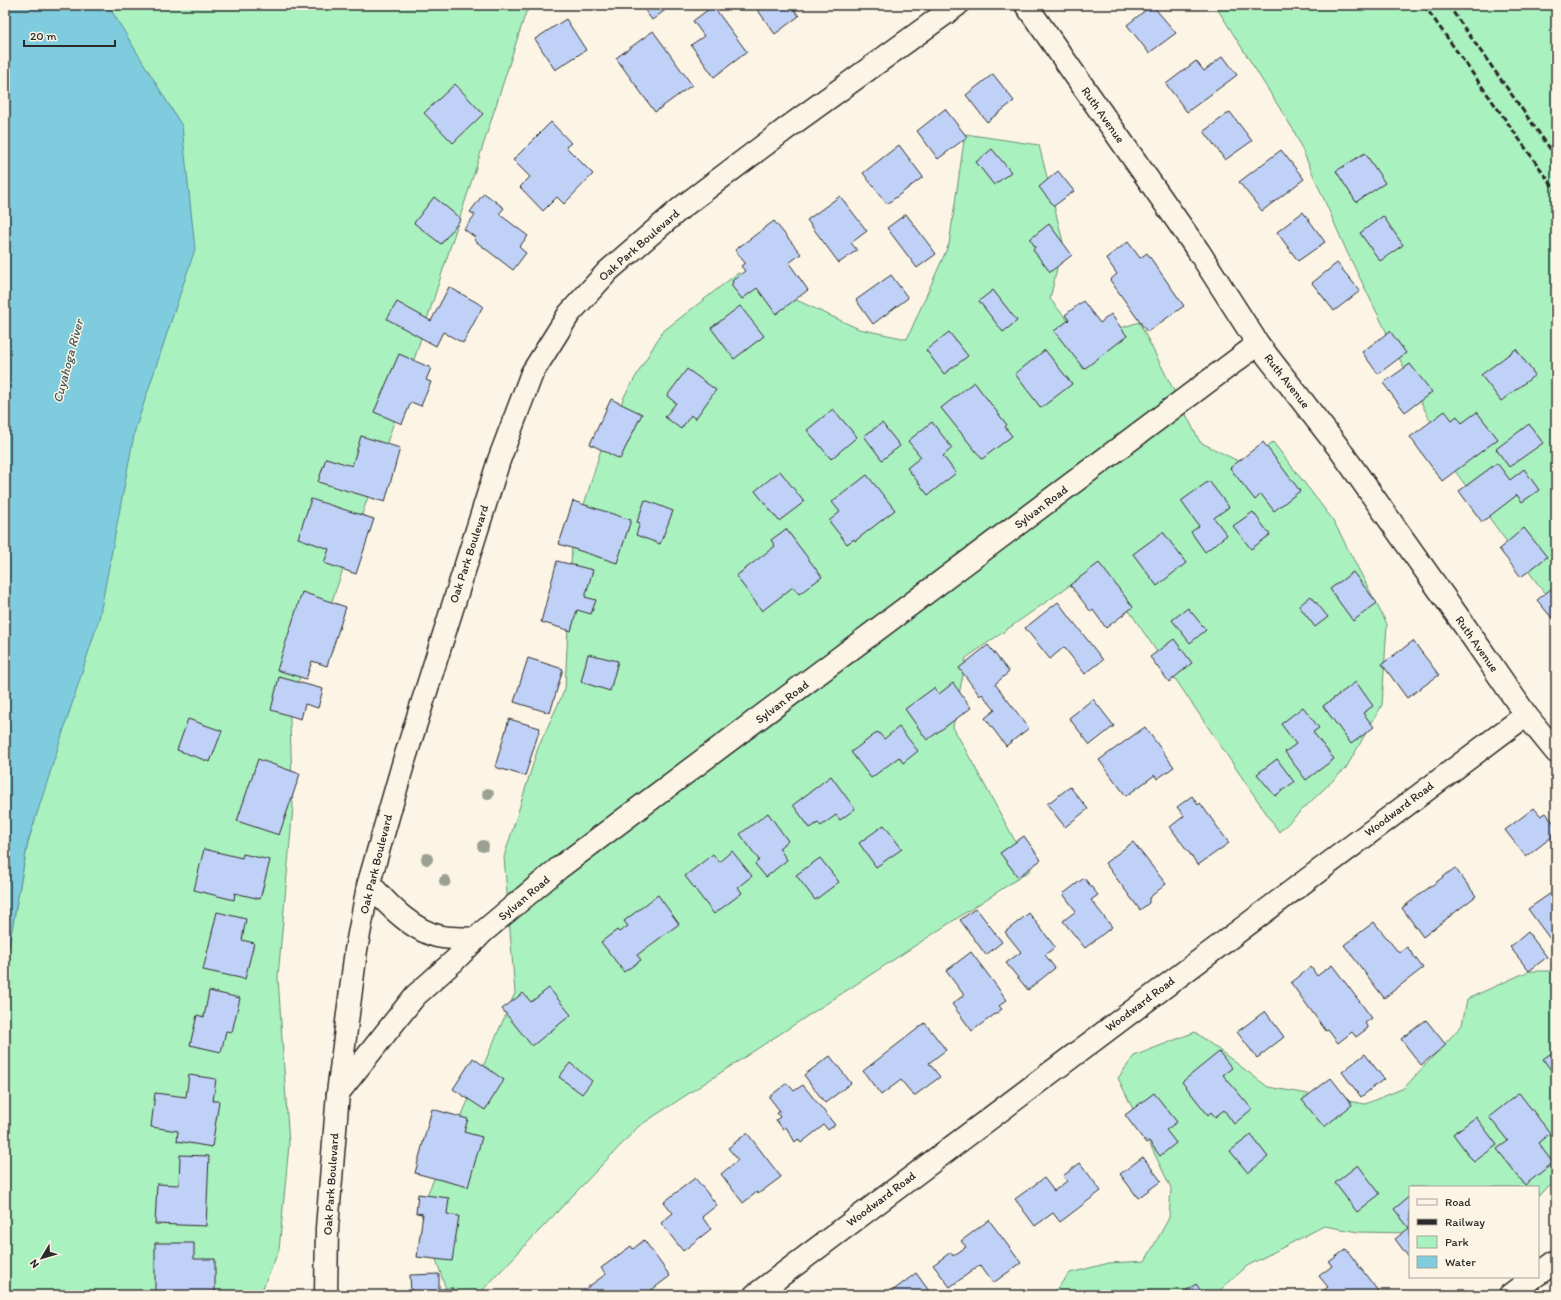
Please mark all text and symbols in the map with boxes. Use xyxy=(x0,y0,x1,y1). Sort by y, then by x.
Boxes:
scale bar xyxy=(24,22,115,48)
text: 20 m xyxy=(30,29,57,43)
street label: Ruth Avenue xyxy=(1079,84,1128,146)
street label: Oak Park Boulevard xyxy=(596,206,683,284)
water label: Cuyahoga River xyxy=(50,316,87,404)
street label: Ruth Avenue xyxy=(1261,351,1313,411)
street label: Sylvan Road xyxy=(1012,482,1071,532)
street label: Oak Park Boulevard xyxy=(447,503,492,605)
street label: Ruth Avenue xyxy=(1453,613,1502,675)
street label: Sylvan Road xyxy=(753,677,812,727)
street label: Woodward Road xyxy=(1362,778,1437,840)
street label: Oak Park Boulevard xyxy=(357,812,395,915)
street label: Sylvan Road xyxy=(495,872,553,924)
street label: Woodward Road xyxy=(1103,973,1178,1035)
street label: Oak Park Boulevard xyxy=(320,1132,342,1236)
street label: Woodward Road xyxy=(844,1168,919,1230)
legend xyxy=(1409,1186,1539,1278)
text: Road xyxy=(1445,1195,1471,1209)
text: Railway xyxy=(1445,1215,1485,1229)
text: Park xyxy=(1445,1235,1469,1249)
north arrow xyxy=(22,1238,62,1278)
text: Water xyxy=(1445,1255,1476,1269)
text: N xyxy=(27,1257,42,1271)

